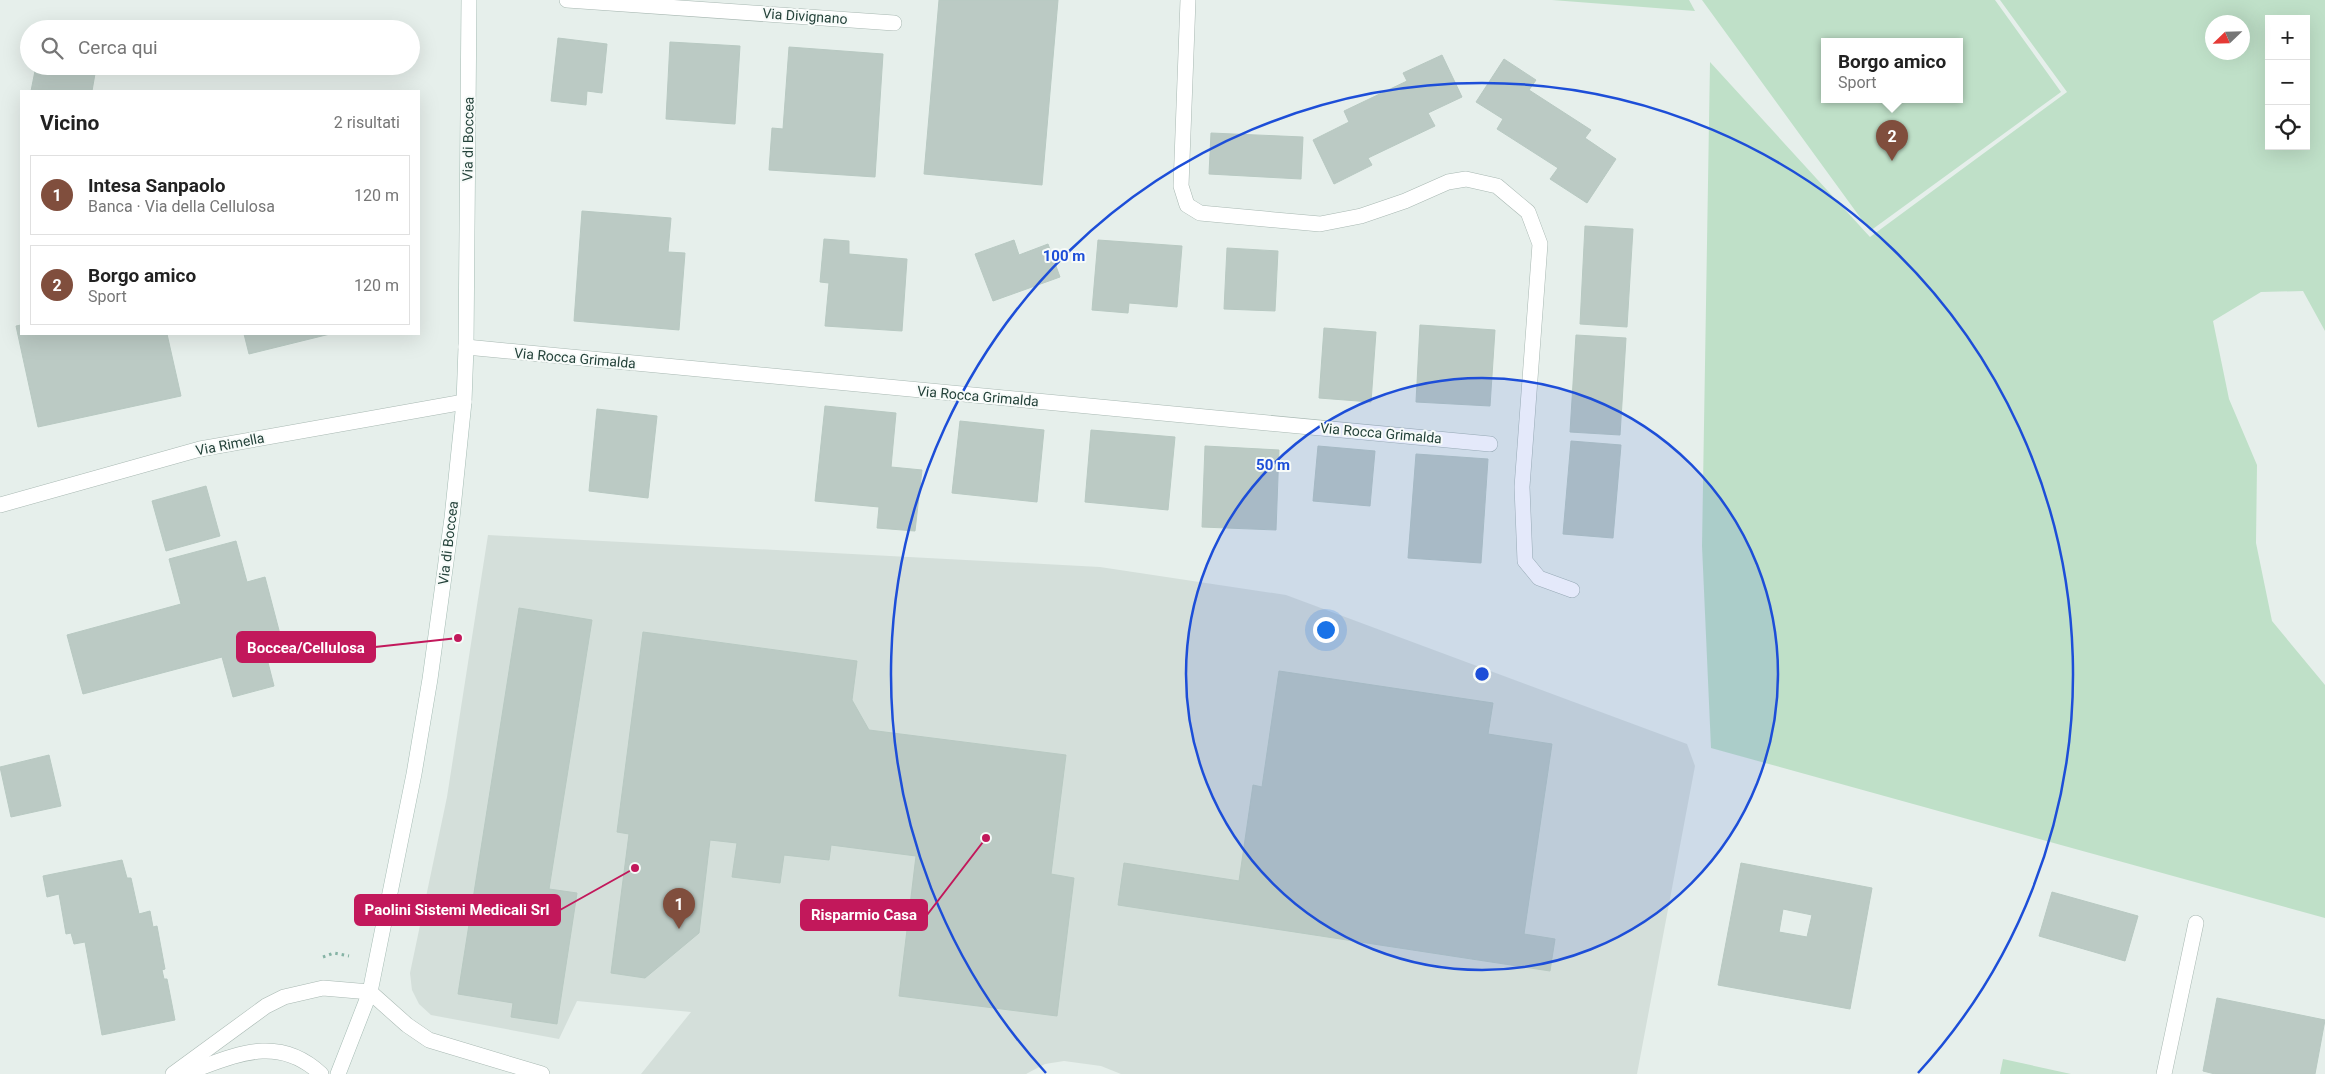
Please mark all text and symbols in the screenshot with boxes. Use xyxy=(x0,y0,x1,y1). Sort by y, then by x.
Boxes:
street label: Via Divignano xyxy=(762,5,848,27)
north arrow xyxy=(2205,15,2250,60)
map controls xyxy=(2265,15,2310,150)
button: + xyxy=(2265,15,2310,60)
search box xyxy=(20,20,420,75)
icon: search xyxy=(38,34,66,62)
text: Cerca qui xyxy=(78,36,158,59)
popup xyxy=(1821,38,1963,103)
text: Borgo amico xyxy=(1838,50,1946,73)
button: − xyxy=(2265,60,2310,105)
text: Sport xyxy=(1838,73,1877,92)
street label: Via di Boccea xyxy=(459,97,477,181)
button: locate xyxy=(2265,105,2310,150)
text: Vicino xyxy=(40,111,99,135)
text: 2 risultati xyxy=(334,113,400,132)
pin: 2 xyxy=(1876,120,1908,161)
text: Intesa Sanpaolo xyxy=(88,174,225,197)
text: 1 xyxy=(52,186,62,205)
text: 120 m xyxy=(354,186,399,205)
text: Banca · Via della Cellulosa xyxy=(88,197,275,216)
text: 100 m xyxy=(1043,247,1085,265)
text: Borgo amico xyxy=(88,264,196,287)
text: 2 xyxy=(52,276,62,295)
text: 120 m xyxy=(354,276,399,295)
text: Sport xyxy=(88,287,127,306)
street label: Via Rocca Grimalda xyxy=(513,345,637,371)
street label: Via Rocca Grimalda xyxy=(916,383,1040,409)
street label: Via Rocca Grimalda xyxy=(1319,420,1443,446)
street label: Via Rimella xyxy=(194,430,266,458)
text: 50 m xyxy=(1256,456,1290,474)
street label: Via di Boccea xyxy=(435,500,461,586)
your location xyxy=(1313,617,1339,643)
callout: Boccea/Cellulosa xyxy=(237,632,375,662)
text: Boccea/Cellulosa xyxy=(247,639,365,657)
centre of rings xyxy=(1473,665,1491,683)
pin: 1 xyxy=(663,888,695,929)
callout: Paolini Sistemi Medicali Srl xyxy=(355,895,560,925)
callout: Risparmio Casa xyxy=(801,900,927,930)
text: Paolini Sistemi Medicali Srl xyxy=(365,901,549,919)
text: Risparmio Casa xyxy=(811,906,917,924)

